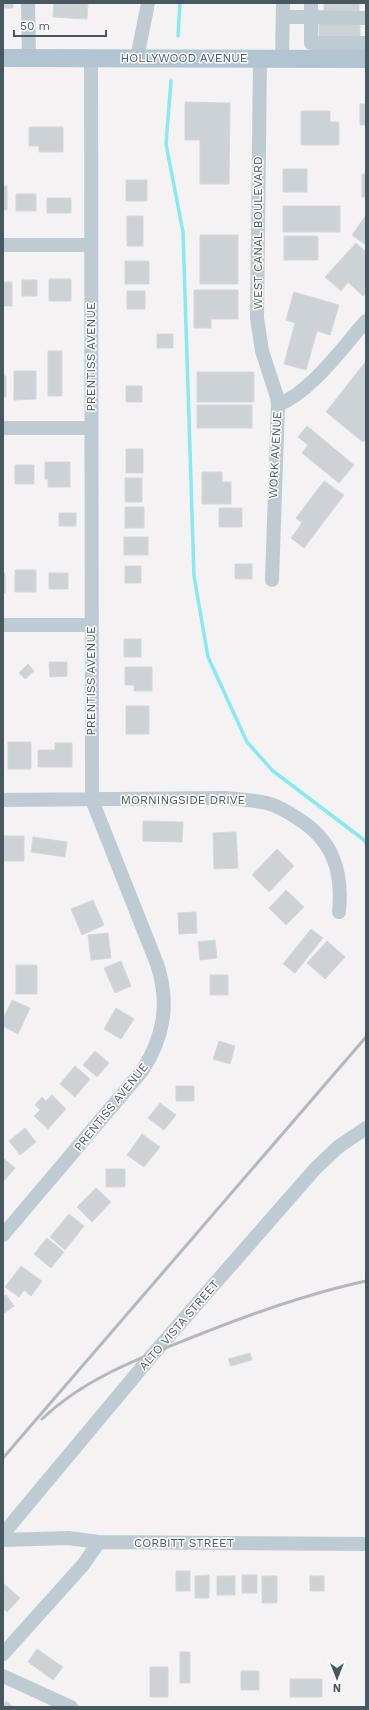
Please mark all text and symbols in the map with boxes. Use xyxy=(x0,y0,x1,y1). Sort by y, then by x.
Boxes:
scale bar xyxy=(14,12,106,38)
text: 50 m xyxy=(20,19,50,33)
street label: HOLLYWOOD AVENUE xyxy=(121,51,248,65)
street label: WEST CANAL BOULEVARD xyxy=(251,156,265,310)
street label: PRENTISS AVENUE xyxy=(84,302,98,412)
street label: WORK AVENUE xyxy=(266,411,284,499)
street label: PRENTISS AVENUE xyxy=(84,626,98,736)
street label: MORNINGSIDE DRIVE xyxy=(121,793,246,807)
street label: PRENTISS AVENUE xyxy=(71,1060,151,1154)
street label: ALTO VISTA STREET xyxy=(136,1277,222,1373)
street label: CORBITT STREET xyxy=(134,1536,234,1550)
north arrow xyxy=(317,1658,357,1698)
text: N xyxy=(333,1681,341,1694)

